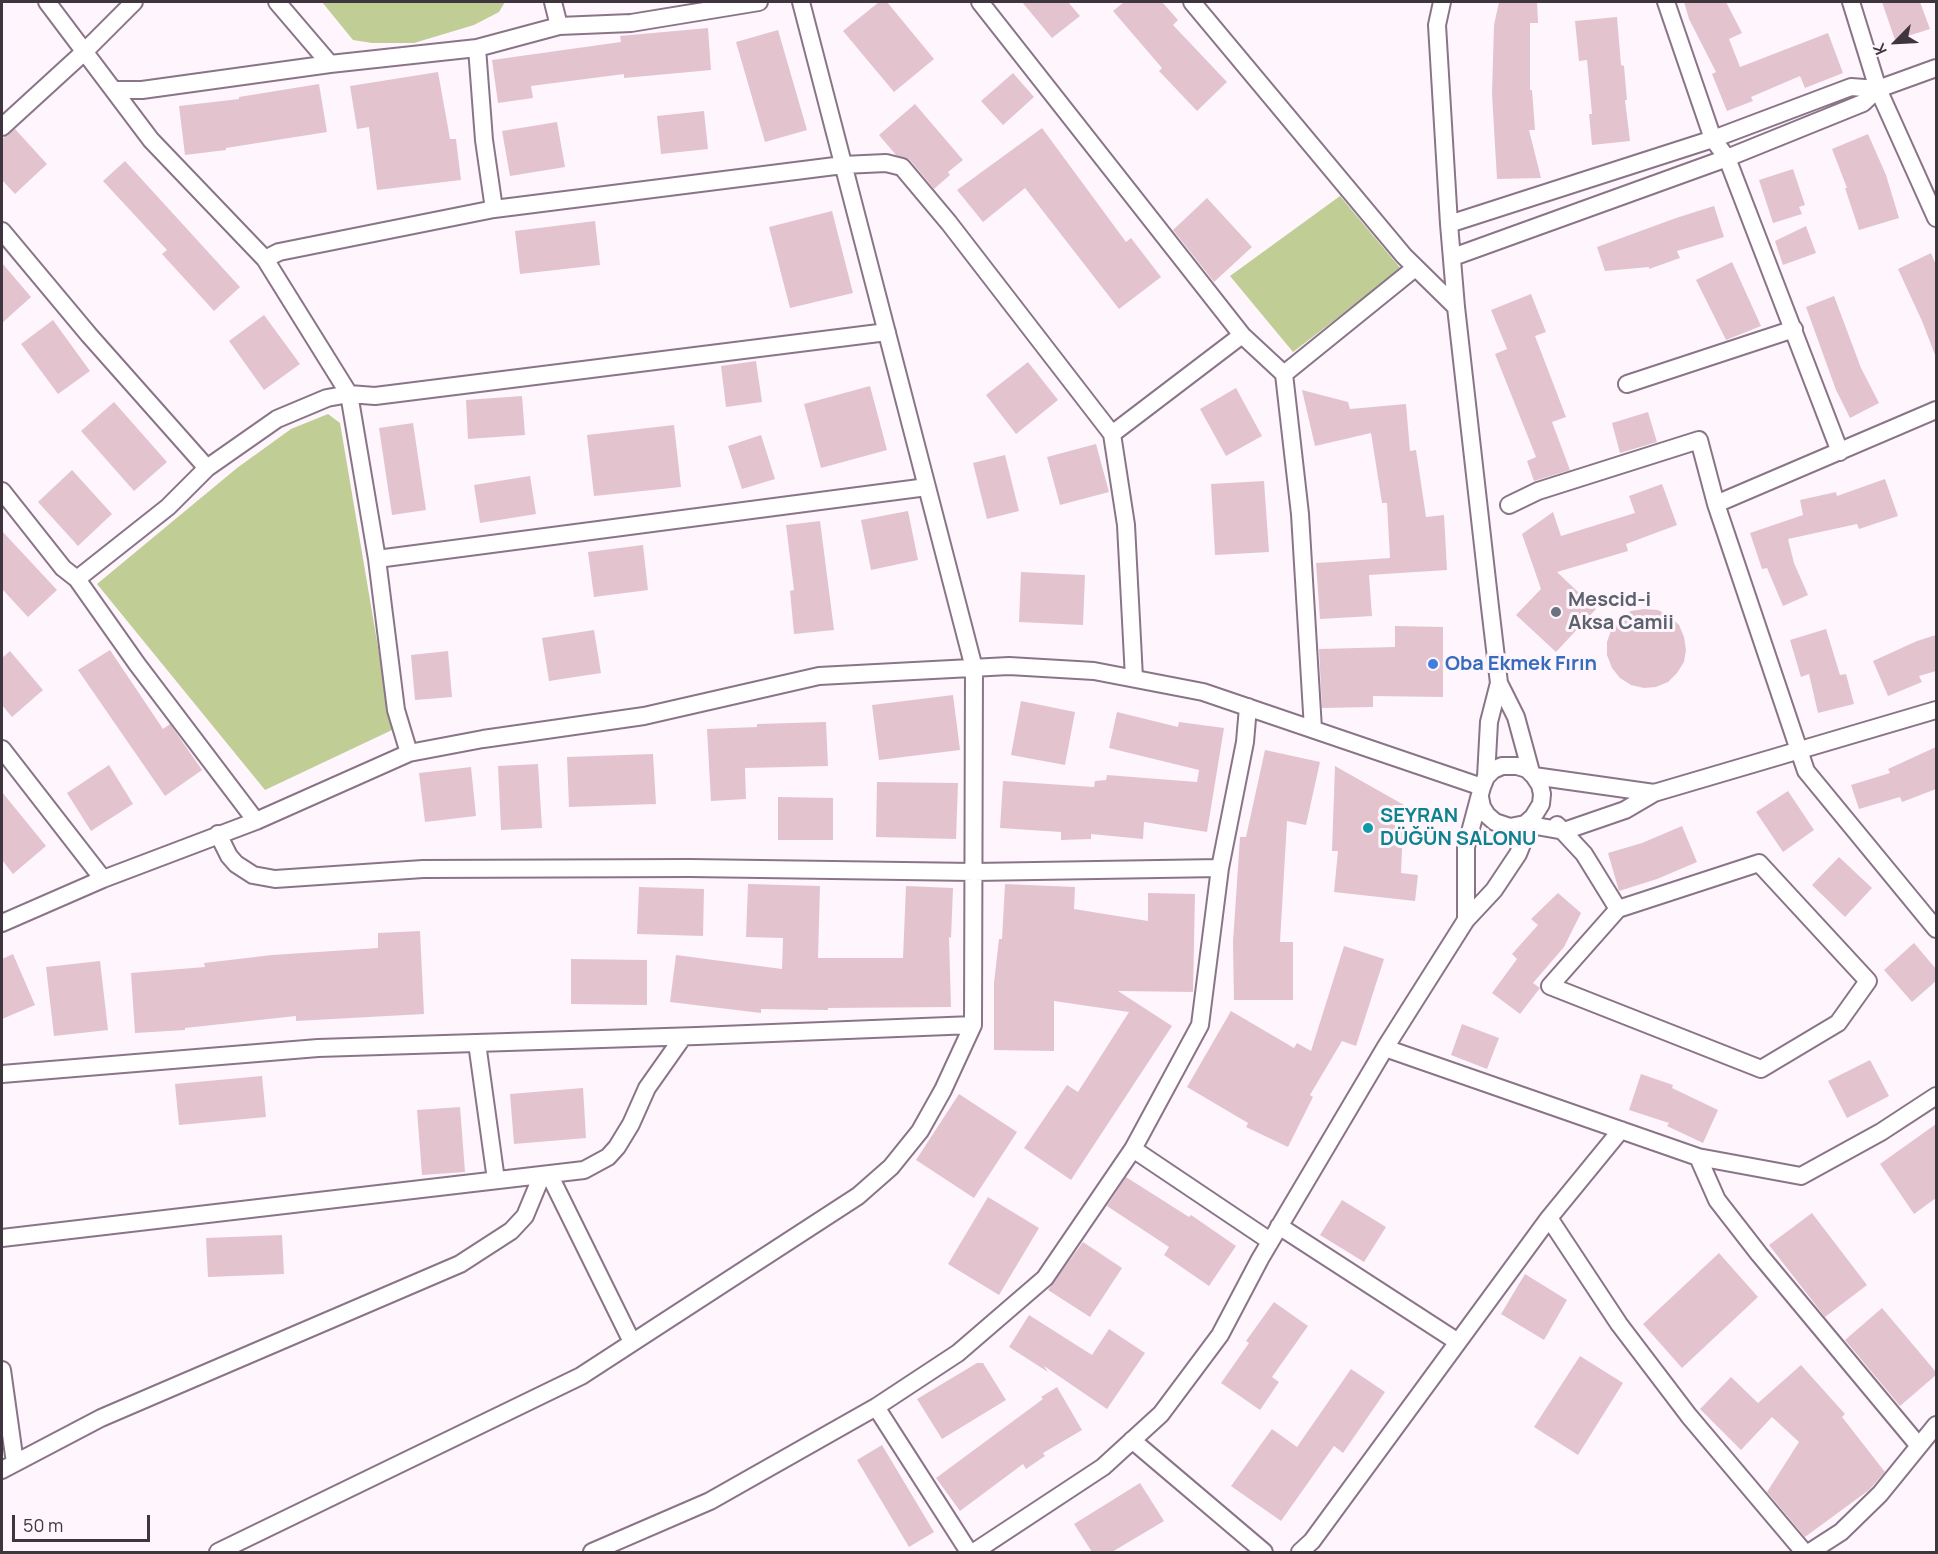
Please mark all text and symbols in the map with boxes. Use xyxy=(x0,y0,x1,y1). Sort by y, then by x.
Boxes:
north arrow xyxy=(1866,12,1926,72)
text: K xyxy=(1867,40,1892,59)
place label: Mescid-i Aksa Camii xyxy=(1568,588,1674,635)
marker: Mescid-i Aksa Camii xyxy=(1549,605,1563,619)
place label: Oba Ekmek Fırın xyxy=(1445,652,1597,676)
marker: Oba Ekmek Fırın xyxy=(1426,657,1440,671)
place label: SEYRAN DÜĞÜN SALONU xyxy=(1380,804,1536,851)
marker: SEYRAN DÜĞÜN SALONU xyxy=(1361,821,1375,835)
scale bar xyxy=(15,1503,153,1541)
text: 50 m xyxy=(23,1513,63,1537)

